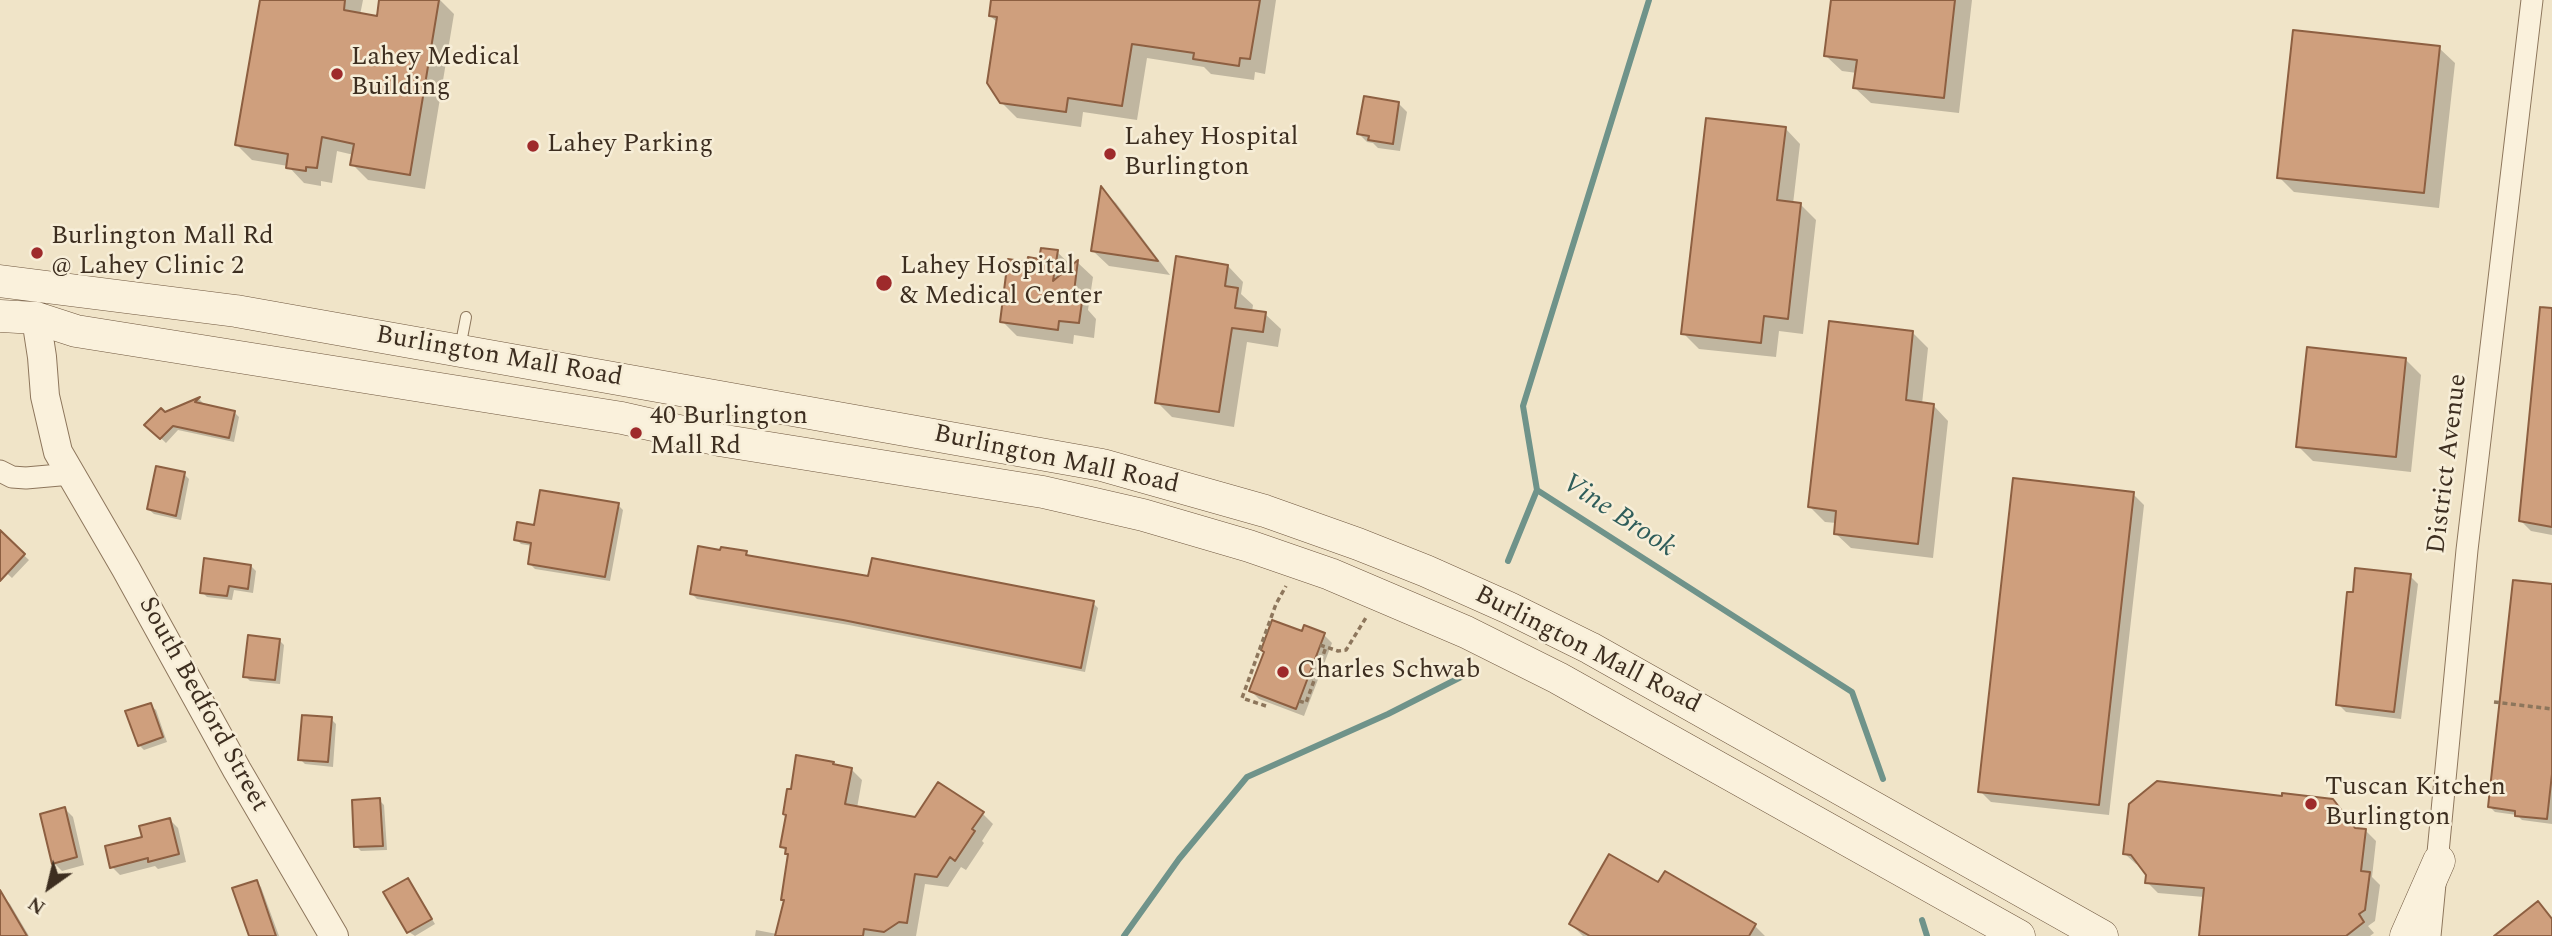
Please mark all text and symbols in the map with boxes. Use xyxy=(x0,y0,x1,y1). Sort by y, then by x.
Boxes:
place label: Lahey Medical Building xyxy=(351,43,520,104)
marker: Lahey Medical Building xyxy=(329,66,345,82)
place label: Lahey Hospital Burlington xyxy=(1124,123,1298,184)
place label: Lahey Parking xyxy=(547,130,713,162)
marker: Lahey Parking xyxy=(525,138,541,154)
marker: Lahey Hospital Burlington xyxy=(1102,146,1118,162)
place label: Burlington Mall Rd @ Lahey Clinic 2 xyxy=(51,222,274,284)
marker: Burlington Mall Rd @ Lahey Clinic 2 xyxy=(29,245,45,261)
place label: Lahey Hospital & Medical Center xyxy=(900,252,1103,314)
marker: Lahey Hospital & Medical Center xyxy=(874,273,894,293)
street label: Burlington Mall Road xyxy=(373,321,625,395)
street label: District Avenue xyxy=(2422,372,2476,556)
place label: 40 Burlington Mall Rd xyxy=(650,402,808,464)
street label: Burlington Mall Road xyxy=(931,420,1181,502)
marker: 40 Burlington Mall Rd xyxy=(628,425,644,441)
water label: Vine Brook xyxy=(1555,468,1681,566)
street label: Burlington Mall Road xyxy=(1469,580,1705,722)
street label: South Bedford Street xyxy=(130,592,274,818)
place label: Charles Schwab xyxy=(1297,656,1480,688)
marker: Charles Schwab xyxy=(1275,664,1291,680)
place label: Tuscan Kitchen Burlington xyxy=(2325,773,2506,834)
marker: Tuscan Kitchen Burlington xyxy=(2303,796,2319,812)
north arrow xyxy=(14,852,84,922)
text: N xyxy=(22,888,52,921)

